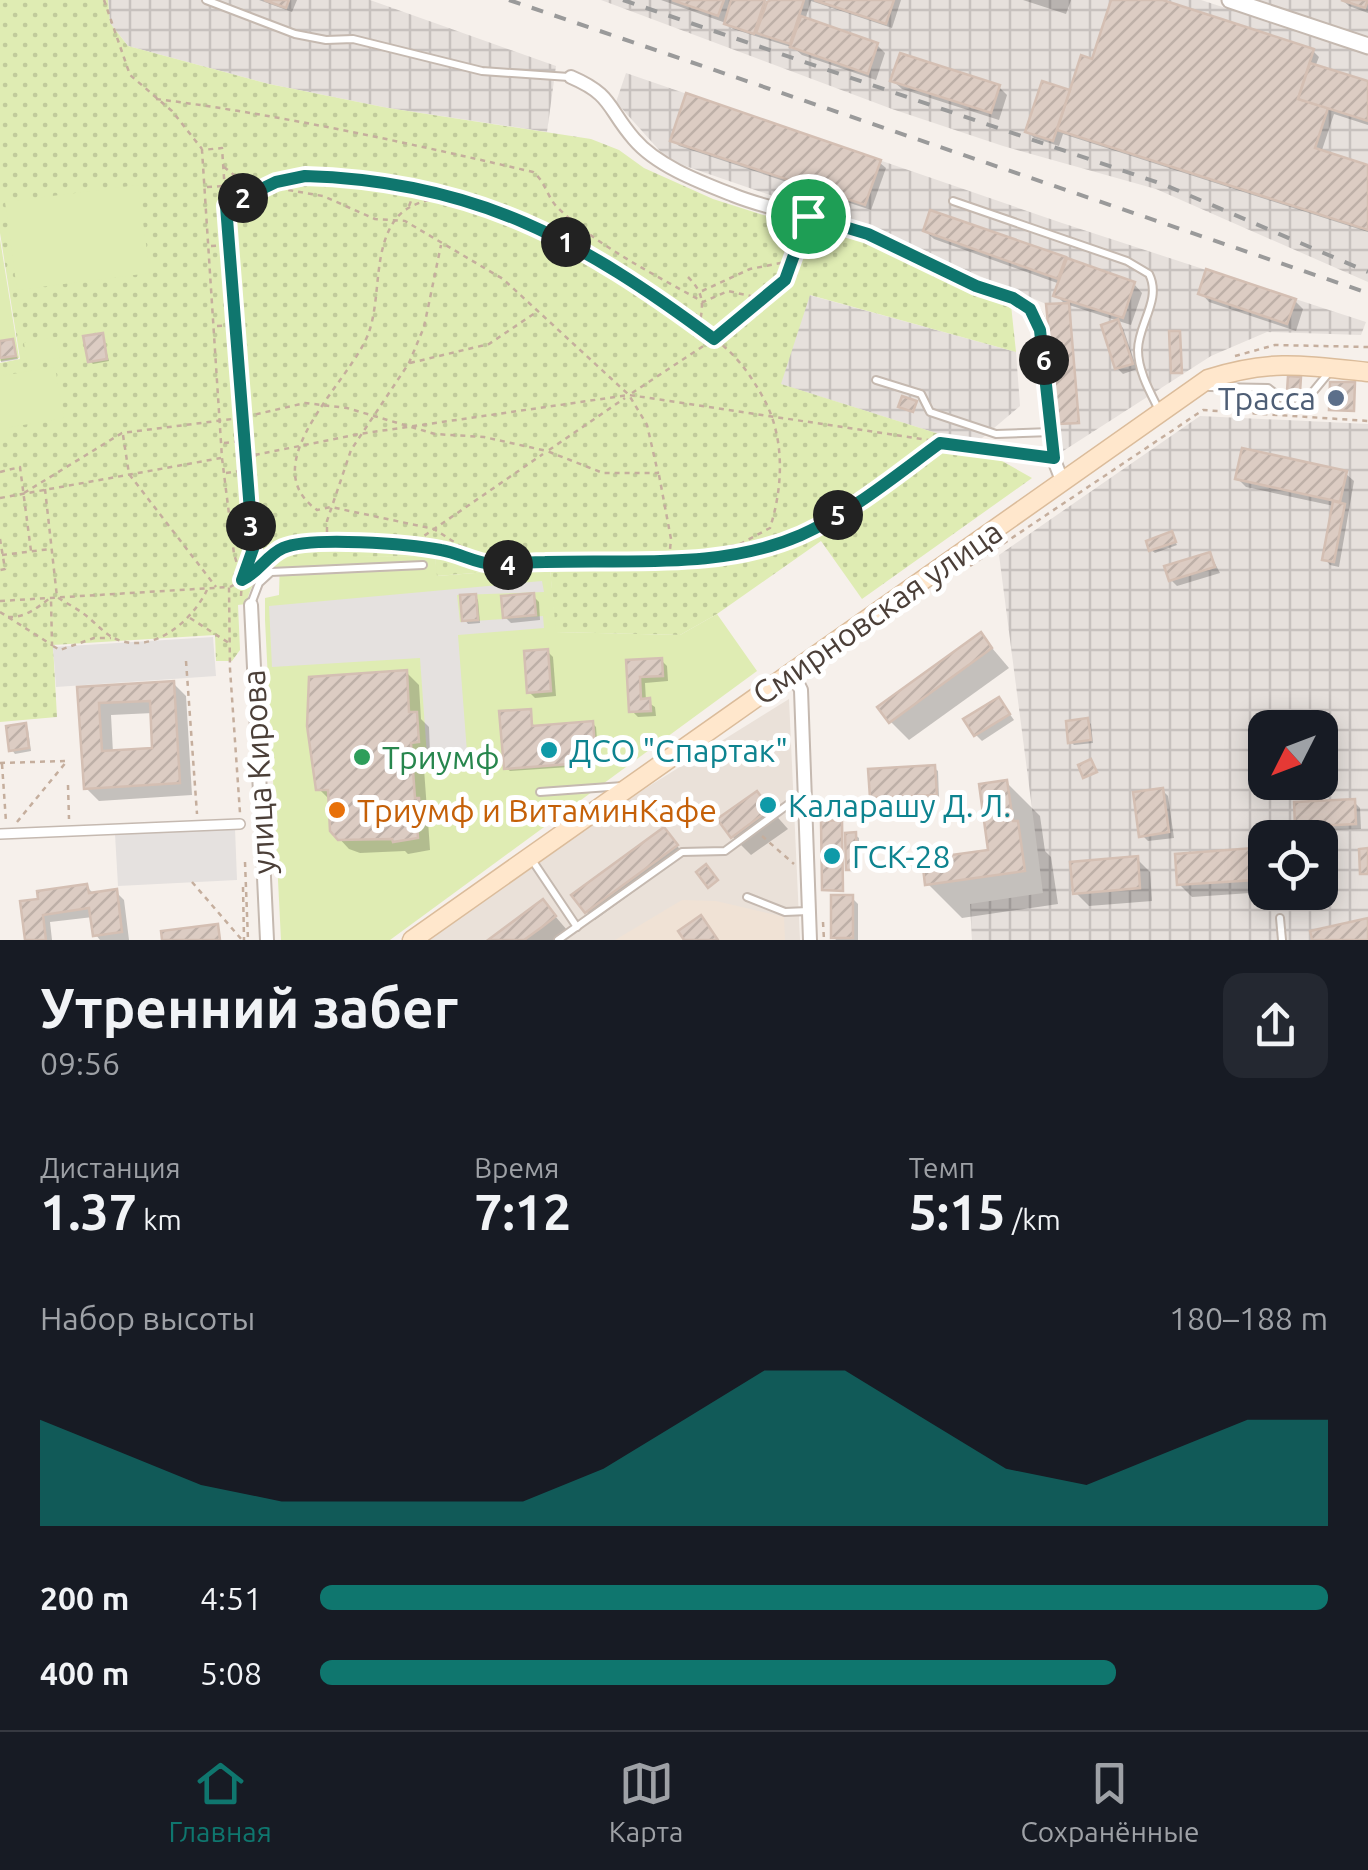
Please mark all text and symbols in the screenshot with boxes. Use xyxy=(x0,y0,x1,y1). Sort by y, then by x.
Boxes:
pin: 2 xyxy=(218,173,268,223)
pin xyxy=(766,174,851,259)
text: 2 xyxy=(235,182,251,213)
icon: arrive xyxy=(781,189,836,244)
pin: 1 xyxy=(541,217,591,267)
text: 1 xyxy=(558,226,574,257)
pin: 6 xyxy=(1019,335,1069,385)
text: 6 xyxy=(1036,344,1052,375)
place label: Трасса xyxy=(1218,380,1316,416)
marker: Трасса xyxy=(1325,387,1347,409)
pin: 5 xyxy=(813,490,863,540)
text: 5 xyxy=(830,499,846,530)
pin: 3 xyxy=(226,501,276,551)
text: 3 xyxy=(243,510,259,541)
street label: Смирновская улица xyxy=(746,513,1008,711)
pin: 4 xyxy=(483,540,533,590)
text: 4 xyxy=(500,549,516,580)
street label: улица Кирова xyxy=(235,669,281,875)
north arrow xyxy=(1248,710,1338,800)
map controls xyxy=(1248,710,1338,910)
place label: ДСО "Спартак" xyxy=(569,732,788,768)
place label: Триумф xyxy=(382,739,500,775)
marker: ДСО "Спартак" xyxy=(538,739,560,761)
marker: Триумф xyxy=(351,746,373,768)
place label: Каларашу Д. Л. xyxy=(788,787,1011,823)
place label: Триумф и ВитаминКафе xyxy=(357,792,717,828)
marker: Каларашу Д. Л. xyxy=(757,794,779,816)
marker: Триумф и ВитаминКафе xyxy=(326,799,348,821)
button: locate xyxy=(1248,820,1338,910)
place label: ГСК-28 xyxy=(852,838,951,874)
marker: ГСК-28 xyxy=(821,845,843,867)
button: share xyxy=(1223,973,1328,1078)
text: Утренний забег xyxy=(40,977,458,1038)
text: 09:56 xyxy=(40,1045,120,1081)
text: Дистанция xyxy=(40,1152,181,1183)
text: Время xyxy=(474,1152,559,1183)
text: Темп xyxy=(909,1152,975,1183)
text: 1.37 xyxy=(40,1183,137,1239)
text: 7:12 xyxy=(474,1183,571,1239)
text: 5:15 xyxy=(909,1183,1006,1239)
text: km xyxy=(137,1204,182,1235)
text: /km xyxy=(1006,1204,1061,1235)
text: Набор высоты xyxy=(40,1300,255,1336)
text: 180–188 m xyxy=(1169,1300,1328,1336)
text: 200 m xyxy=(40,1580,129,1616)
text: 4:51 xyxy=(200,1580,262,1616)
text: 400 m xyxy=(40,1655,129,1691)
text: 5:08 xyxy=(200,1655,262,1691)
tab: Главная xyxy=(169,1756,272,1847)
tab: Карта xyxy=(609,1756,683,1847)
tab: Сохранённые xyxy=(1021,1756,1199,1847)

